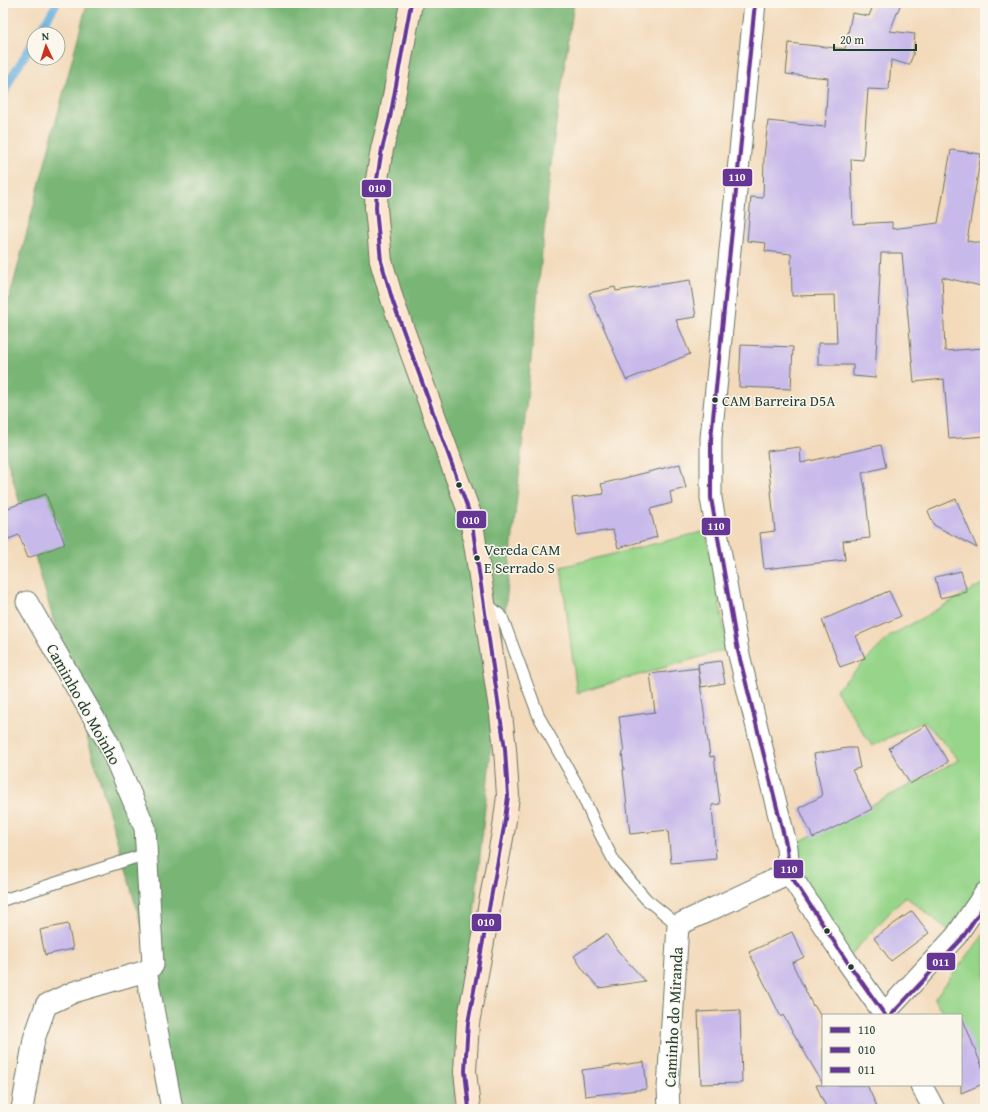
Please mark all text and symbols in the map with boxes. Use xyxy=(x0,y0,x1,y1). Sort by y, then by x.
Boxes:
north arrow xyxy=(26,26,66,66)
scale bar xyxy=(834,26,916,52)
text: N xyxy=(41,28,50,44)
text: 20 m xyxy=(840,31,864,48)
line badge: 110 xyxy=(722,168,753,187)
text: 110 xyxy=(728,169,746,185)
line badge: 010 xyxy=(361,179,392,198)
text: 010 xyxy=(368,180,386,196)
place label: CAM Barreira D5A xyxy=(722,390,835,411)
marker: CAM Barreira D5A xyxy=(710,395,720,405)
unlabelled marker xyxy=(454,480,464,490)
line badge: 010 xyxy=(456,510,487,529)
text: 010 xyxy=(462,512,480,528)
line badge: 110 xyxy=(701,517,731,536)
text: 110 xyxy=(707,518,725,534)
place label: Vereda CAM E Serrado S xyxy=(484,539,560,578)
marker: Vereda CAM E Serrado S xyxy=(472,553,482,563)
street label: Caminho do Moinho xyxy=(41,639,127,769)
line badge: 110 xyxy=(773,859,804,879)
text: 110 xyxy=(780,861,798,877)
line badge: 010 xyxy=(471,913,502,932)
text: 010 xyxy=(477,914,495,930)
unlabelled marker xyxy=(822,926,832,936)
street label: Caminho do Miranda xyxy=(657,946,689,1088)
line badge: 011 xyxy=(926,952,956,971)
text: 011 xyxy=(932,954,950,970)
unlabelled marker xyxy=(846,962,856,972)
legend xyxy=(822,1014,962,1086)
text: 110 xyxy=(858,1021,876,1038)
text: 010 xyxy=(858,1041,876,1058)
text: 011 xyxy=(858,1061,876,1078)

